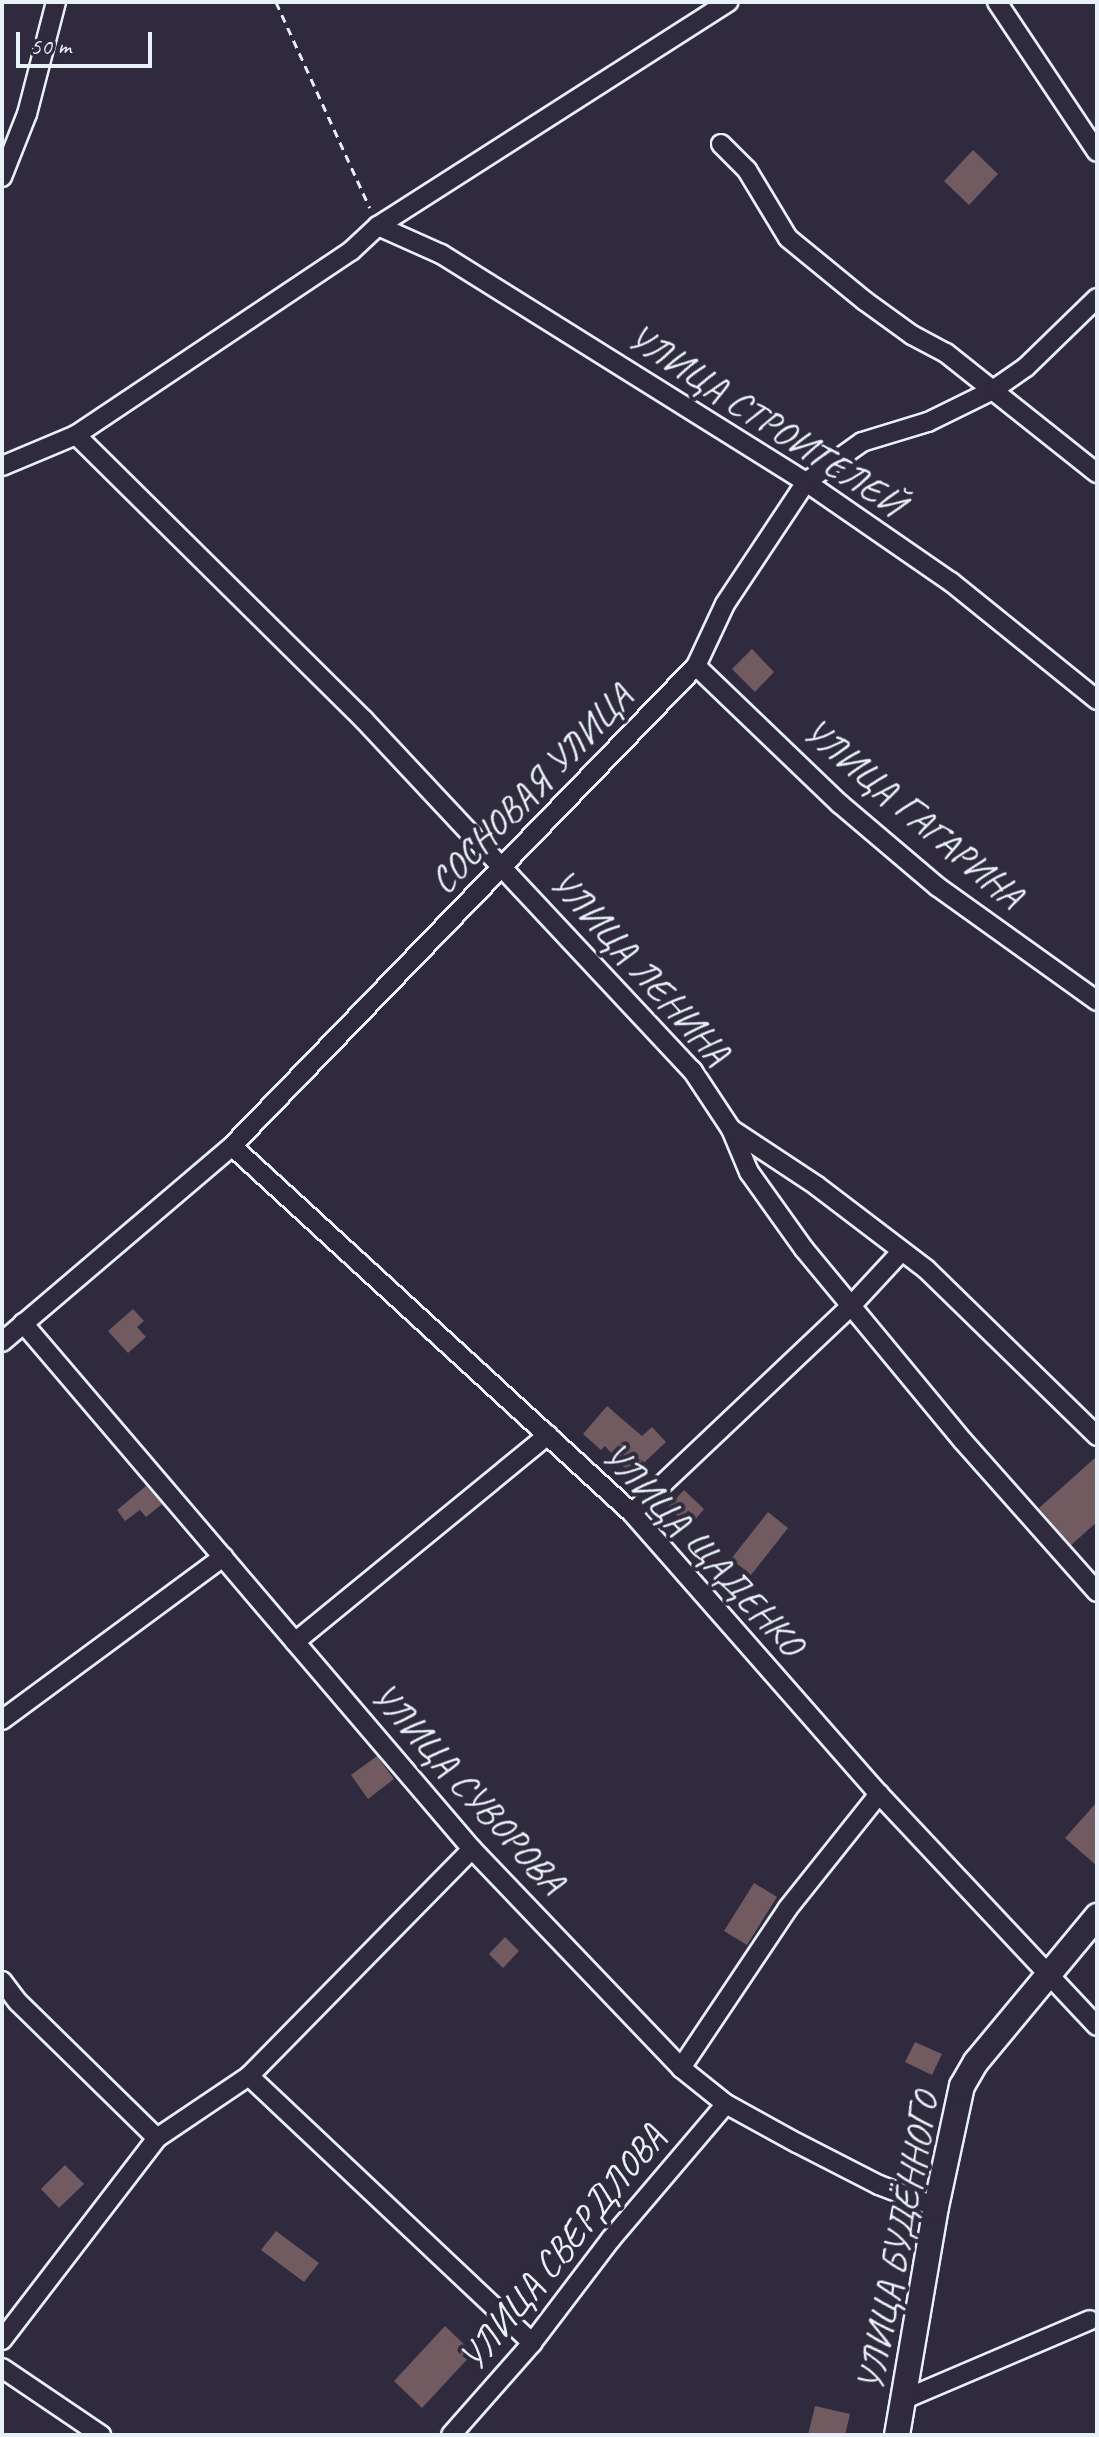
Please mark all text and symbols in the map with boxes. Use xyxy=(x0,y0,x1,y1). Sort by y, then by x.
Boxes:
scale bar xyxy=(20,16,156,66)
text: 50 m xyxy=(30,31,71,61)
street label: УЛИЦА СТРОИТЕЛЕЙ xyxy=(620,314,912,526)
street label: СОСНОВАЯ УЛИЦА xyxy=(420,675,642,903)
street label: УЛИЦА ГАГАРИНА xyxy=(793,708,1033,918)
street label: УЛИЦА ЛЕНИНА xyxy=(540,860,740,1074)
street label: УЛИЦА ЩАДЕНКО xyxy=(592,1432,814,1666)
street label: УЛИЦА СУВОРОВА xyxy=(361,1673,575,1903)
street label: УЛИЦА БУДЁННОГО xyxy=(847,2088,949,2396)
street label: УЛИЦА СВЕРДЛОВА xyxy=(451,2119,673,2377)

